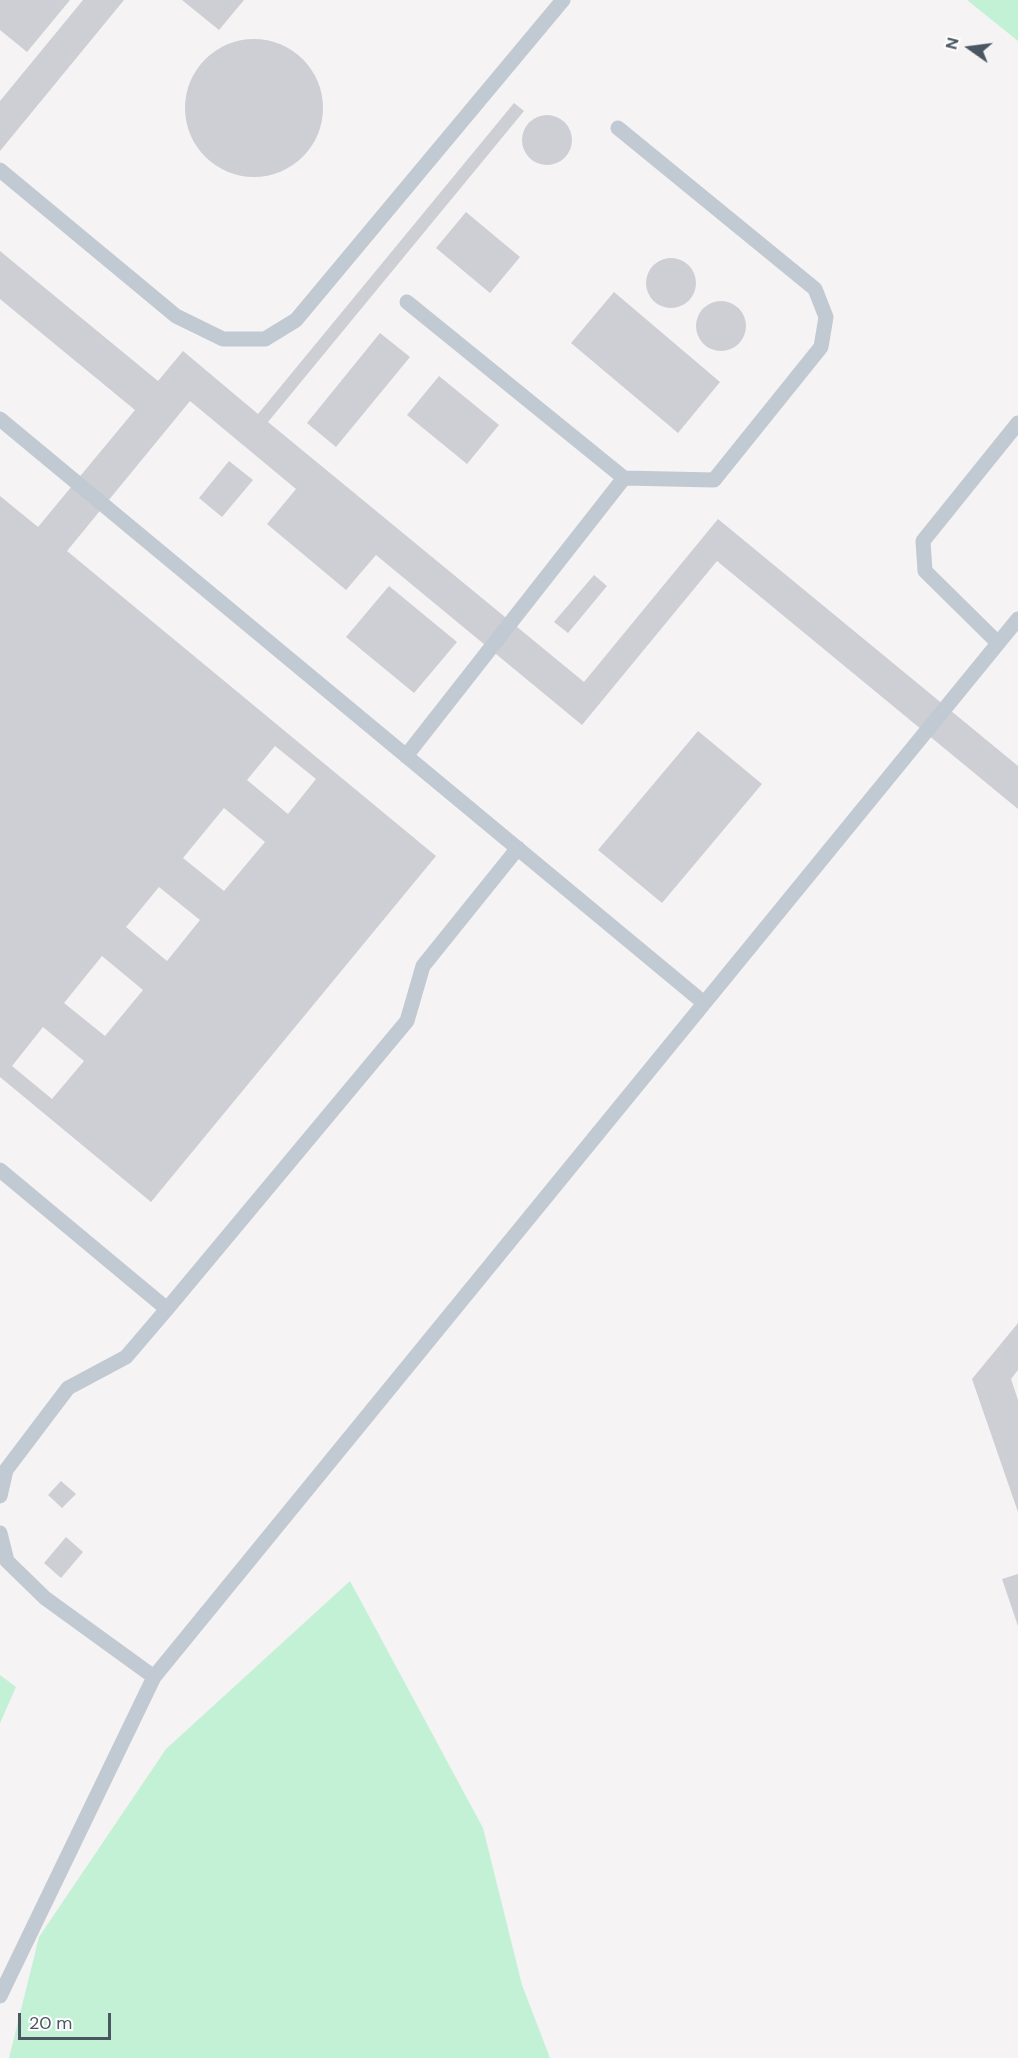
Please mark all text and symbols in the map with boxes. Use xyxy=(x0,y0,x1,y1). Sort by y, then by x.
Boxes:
north arrow xyxy=(940,18,1000,78)
text: N xyxy=(940,35,964,52)
scale bar xyxy=(21,2001,114,2039)
text: 20 m xyxy=(29,2011,72,2035)

